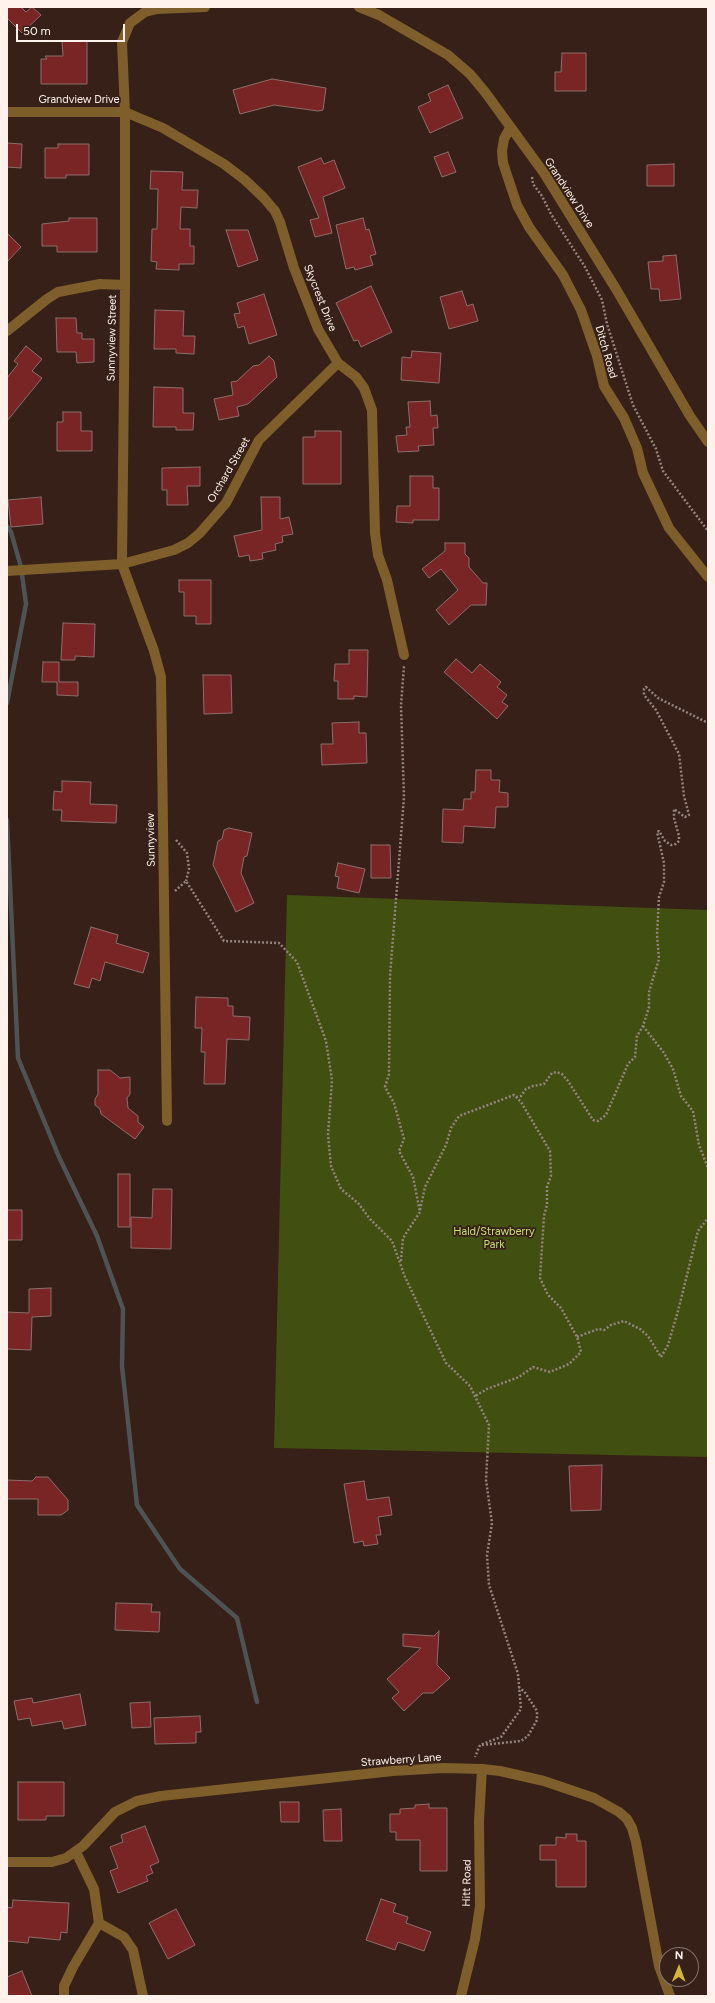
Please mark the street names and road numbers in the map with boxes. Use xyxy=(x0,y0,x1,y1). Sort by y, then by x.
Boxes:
street label: Grandview Drive xyxy=(38,93,120,107)
street label: Grandview Drive xyxy=(541,155,597,231)
street label: Skycrest Drive xyxy=(301,263,339,333)
street label: Sunnyview Street xyxy=(105,294,119,382)
street label: Ditch Road xyxy=(592,324,620,380)
street label: Orchard Street xyxy=(205,435,253,505)
street label: Sunnyview xyxy=(144,813,158,867)
street label: Strawberry Lane xyxy=(360,1751,442,1769)
street label: Hitt Road xyxy=(460,1859,474,1907)

